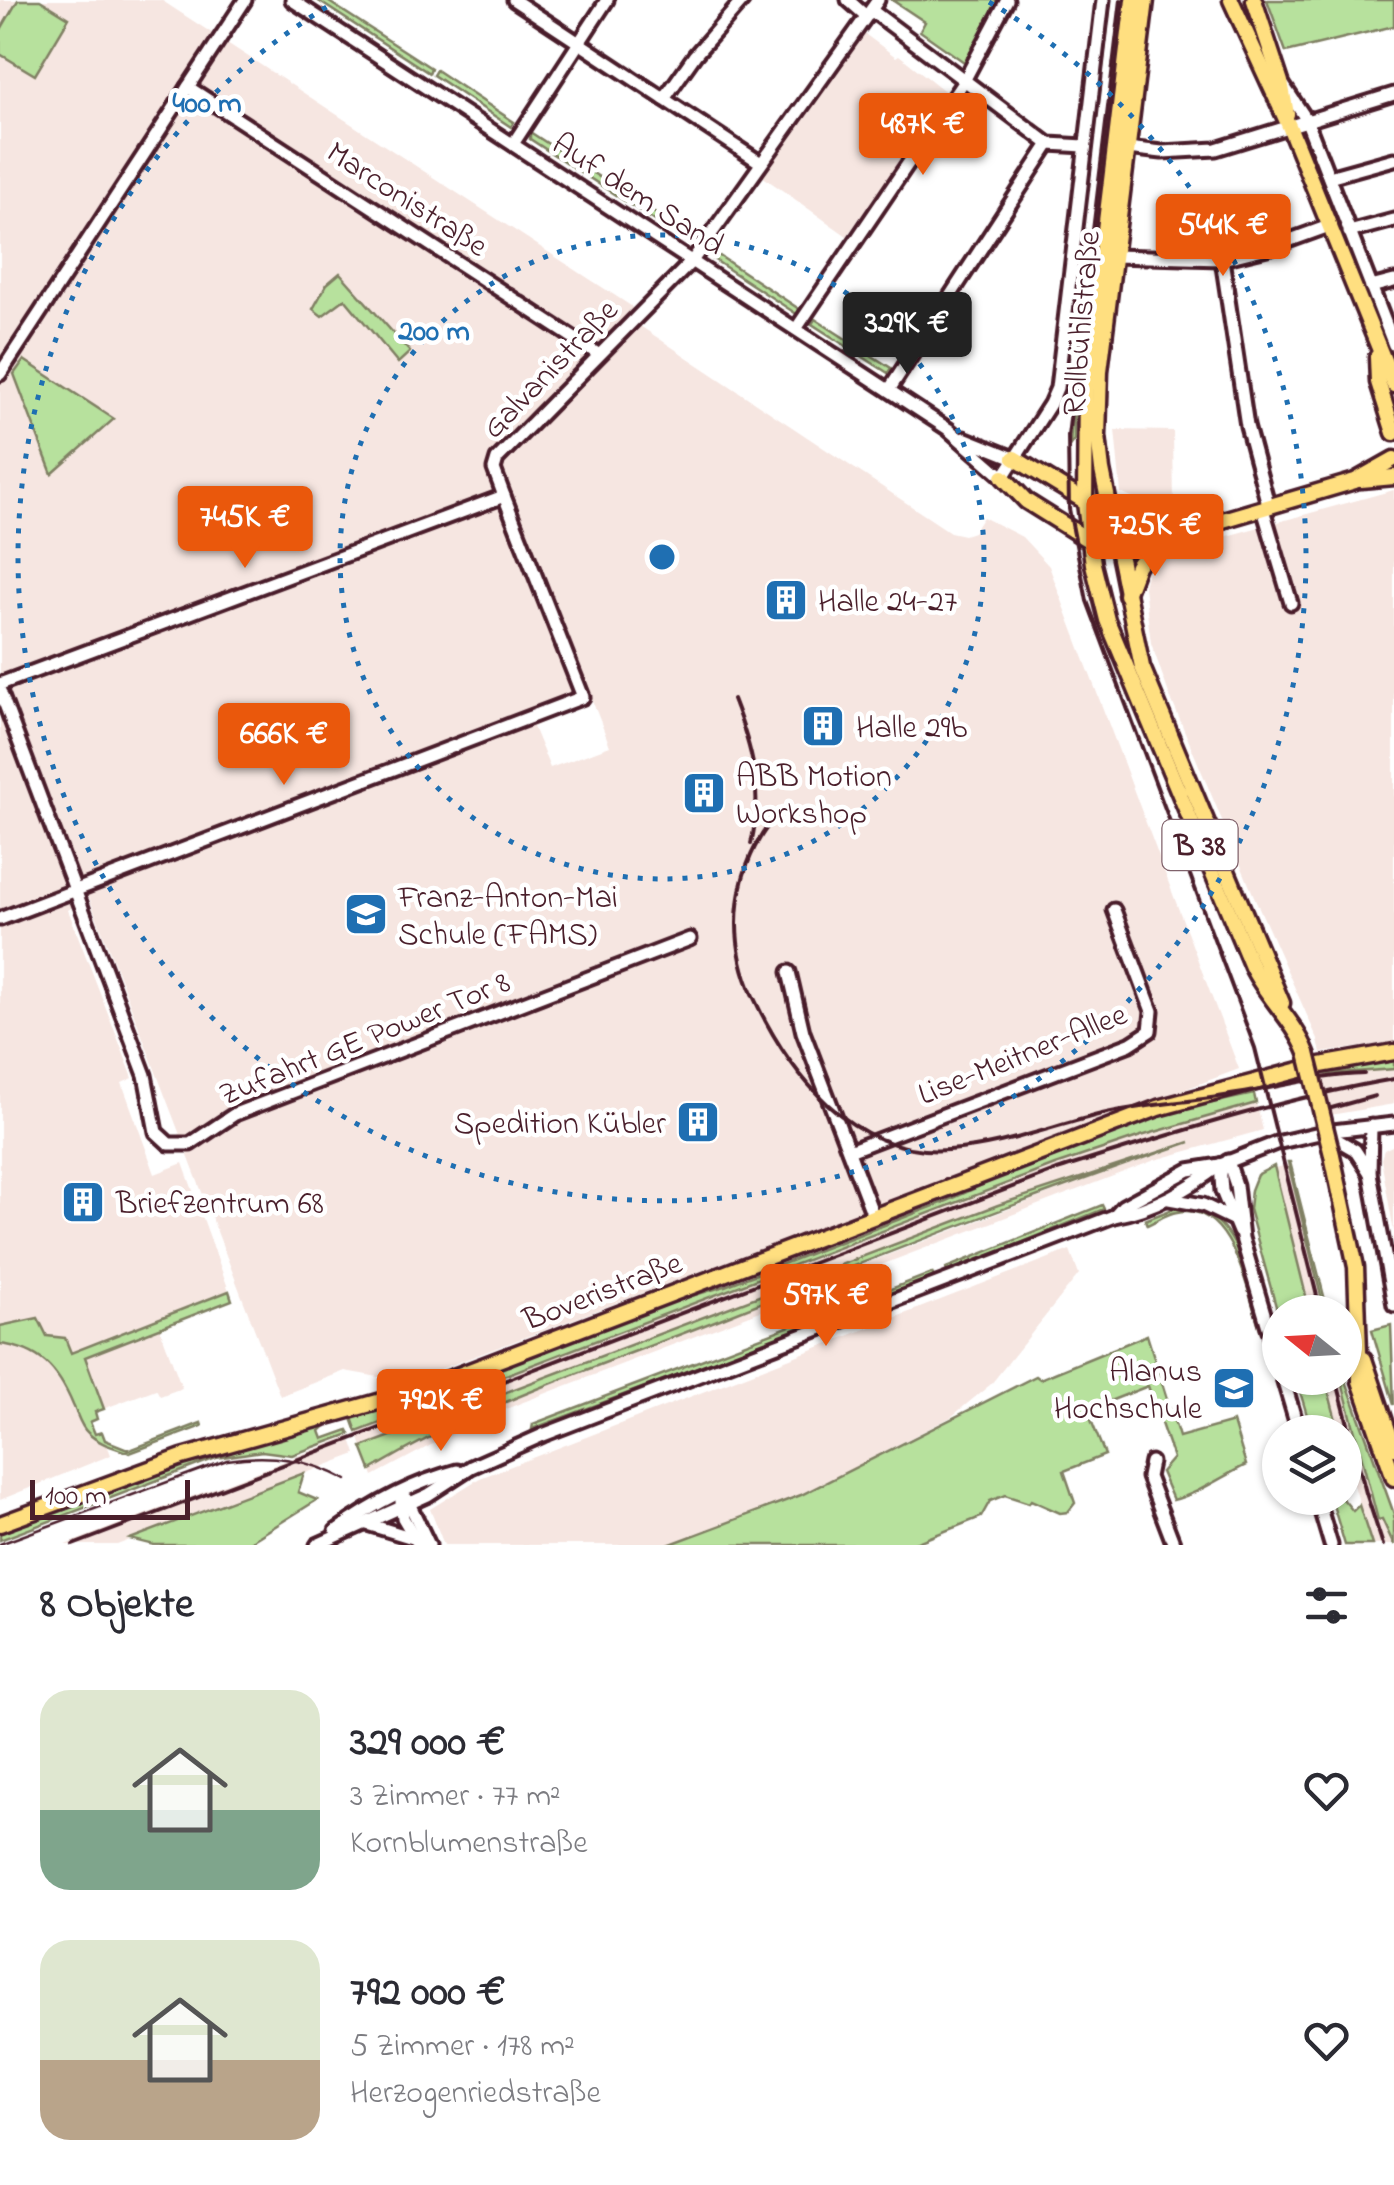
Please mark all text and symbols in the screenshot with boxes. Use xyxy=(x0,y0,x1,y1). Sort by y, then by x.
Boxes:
text: 400 m xyxy=(172,83,242,127)
pin: 487K € xyxy=(842,93,1004,178)
text: 487K € xyxy=(881,102,965,149)
street label: Auf dem Sand xyxy=(541,122,733,269)
street label: Marconistraße xyxy=(316,131,497,271)
pin: 544K € xyxy=(1142,194,1304,279)
text: 544K € xyxy=(1178,203,1268,250)
street label: Rollbühlstraße xyxy=(1052,228,1115,418)
street label: Galvanistraße xyxy=(472,289,631,451)
pin: 329K € xyxy=(826,292,988,377)
text: 329K € xyxy=(865,301,949,348)
text: 200 m xyxy=(397,311,470,355)
pin: 745K € xyxy=(164,486,326,571)
pin: 725K € xyxy=(1074,494,1236,579)
text: 745K € xyxy=(200,495,290,542)
text: 725K € xyxy=(1108,503,1202,550)
centre of rings xyxy=(644,539,680,575)
building icon: Halle 24-27 xyxy=(763,577,809,623)
place label: Halle 24-27 xyxy=(818,580,957,627)
pin: 666K € xyxy=(203,703,365,788)
building icon: Halle 29b xyxy=(800,703,846,749)
place label: Halle 29b xyxy=(856,706,967,753)
text: 666K € xyxy=(240,712,328,759)
place label: ABB Motion Workshop xyxy=(736,755,892,839)
building icon: ABB Motion Workshop xyxy=(681,770,727,816)
road number: B 38 xyxy=(1162,820,1238,870)
place label: Franz-Anton-Mai Schule (FAMS) xyxy=(397,876,618,960)
school or university icon: Franz-Anton-Mai Schule (FAMS) xyxy=(343,891,389,937)
street label: Zufahrt GE Power Tor 8 xyxy=(213,960,518,1120)
street label: Lise-Meitner-Allee xyxy=(912,993,1135,1120)
building icon: Spedition Kübler xyxy=(675,1099,721,1145)
place label: Spedition Kübler xyxy=(454,1102,666,1149)
building icon: Briefzentrum 68 xyxy=(60,1179,106,1225)
place label: Briefzentrum 68 xyxy=(115,1182,324,1229)
street label: Boveristraße xyxy=(516,1241,690,1345)
pin: 597K € xyxy=(745,1264,907,1349)
text: 597K € xyxy=(783,1273,869,1320)
north arrow xyxy=(1262,1295,1362,1395)
map controls xyxy=(1262,1295,1362,1515)
place label: Alanus Hochschule xyxy=(1054,1350,1203,1434)
school or university icon: Alanus Hochschule xyxy=(1211,1365,1257,1411)
pin: 792K € xyxy=(360,1369,522,1454)
text: 792K € xyxy=(399,1378,483,1425)
button: layers xyxy=(1262,1415,1362,1515)
scale bar xyxy=(30,1475,190,1520)
text: 100 m xyxy=(45,1477,107,1518)
text: 8 Objekte xyxy=(40,1575,194,1636)
icon: filters xyxy=(1299,1578,1354,1633)
text: 329 000 € xyxy=(350,1713,506,1774)
icon: home xyxy=(120,1730,240,1850)
icon: heart xyxy=(1299,1763,1354,1818)
text: 3 Zimmer · 77 m² xyxy=(350,1774,561,1821)
text: Kornblumenstraße xyxy=(350,1821,588,1868)
text: 792 000 € xyxy=(350,1963,506,2024)
icon: home xyxy=(120,1980,240,2100)
icon: heart xyxy=(1299,2013,1354,2068)
text: 5 Zimmer · 178 m² xyxy=(350,2024,575,2071)
text: Herzogenriedstraße xyxy=(350,2071,601,2118)

